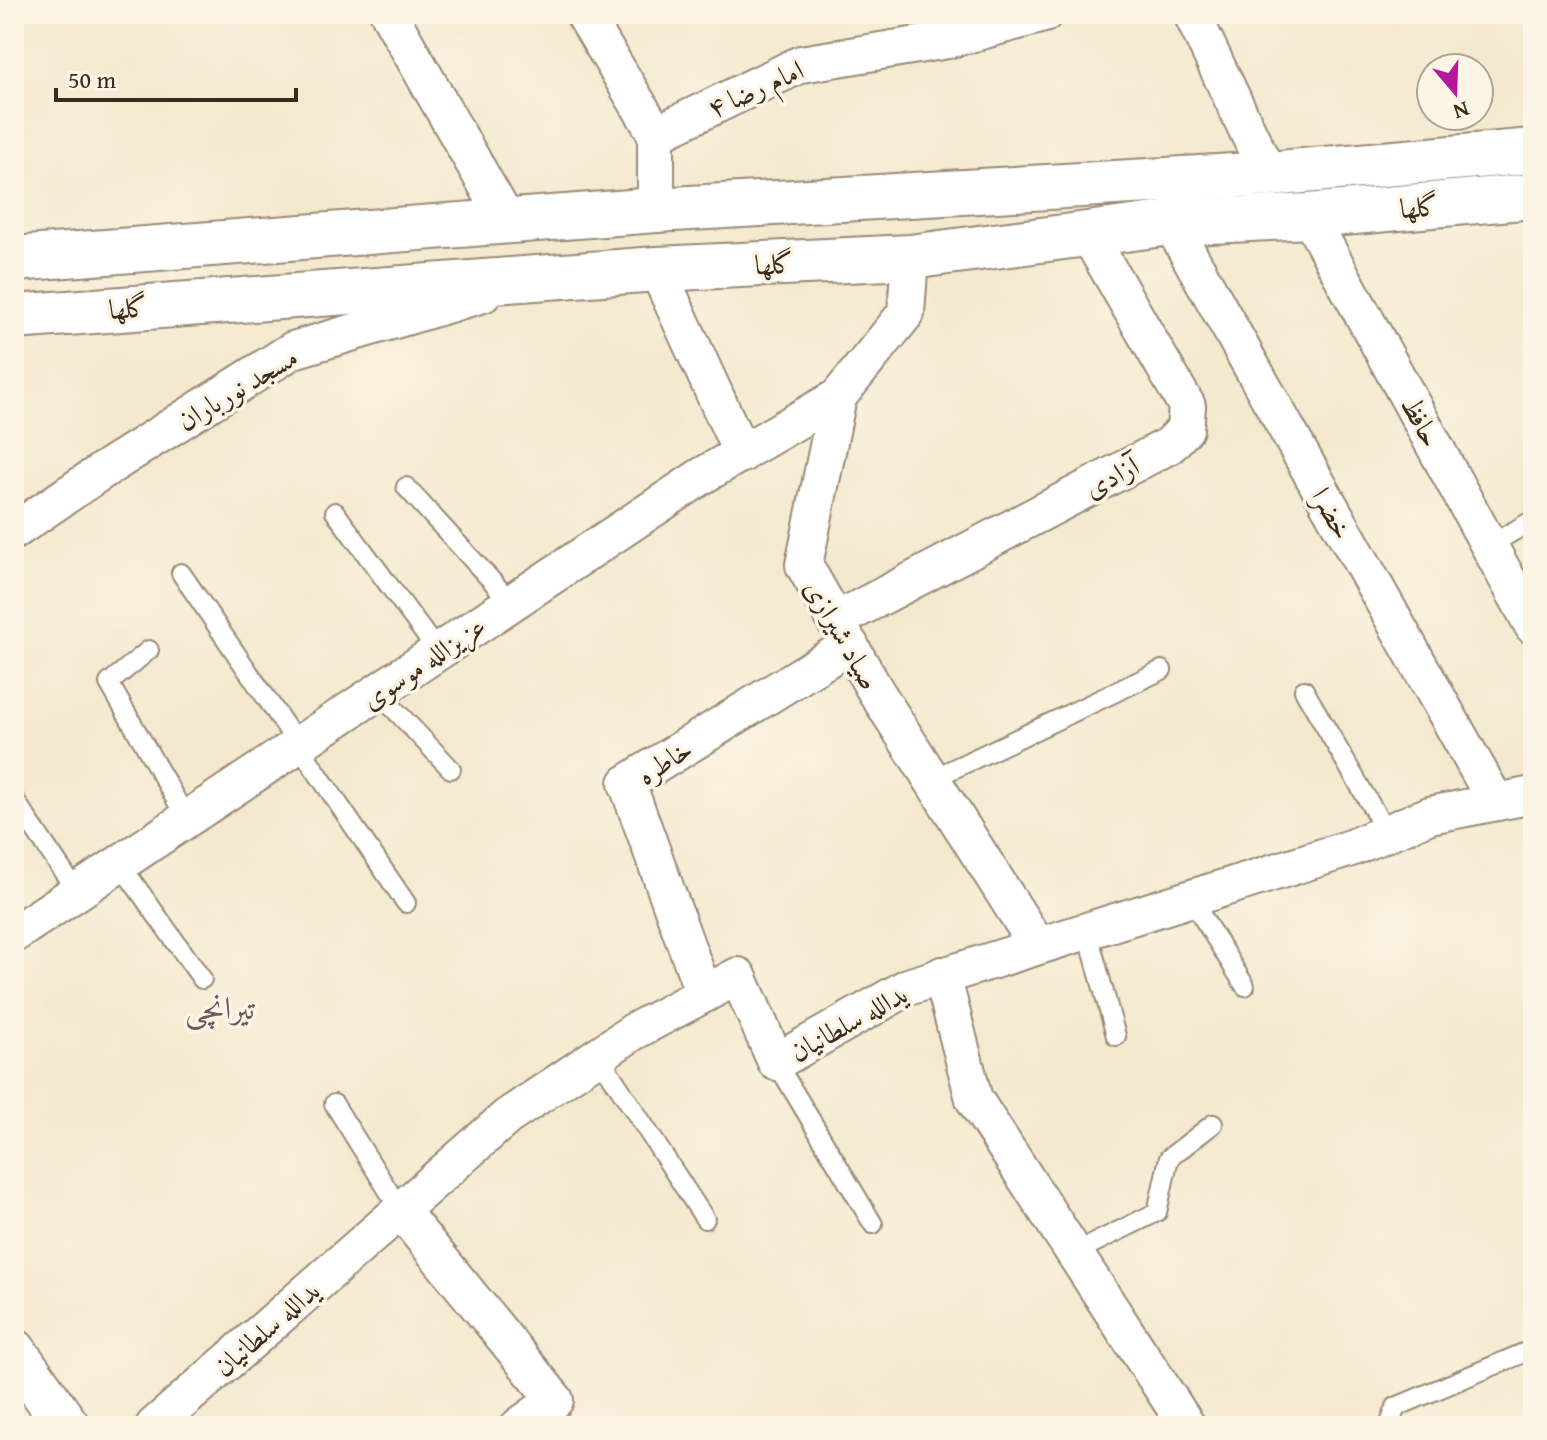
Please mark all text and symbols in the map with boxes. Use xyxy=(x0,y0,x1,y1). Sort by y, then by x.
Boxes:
street label: امام رضا ۴ xyxy=(700,49,812,132)
scale bar xyxy=(56,52,296,102)
north arrow xyxy=(1415,52,1495,132)
text: 50 m xyxy=(68,62,116,97)
text: N xyxy=(1449,93,1474,129)
street label: گلها xyxy=(1398,184,1440,228)
street label: گلها xyxy=(753,242,795,284)
street label: گلها xyxy=(107,285,149,329)
street label: مسجد نورباران xyxy=(169,336,305,440)
street label: حافظ xyxy=(1391,388,1453,454)
street label: آزادی xyxy=(1076,443,1149,508)
street label: خضرا xyxy=(1302,479,1364,547)
street label: صیاد شیرازی xyxy=(795,571,891,697)
street label: عزیزالله موسوی xyxy=(352,605,494,719)
street label: خاطره xyxy=(628,728,700,794)
street label: یدالله سلطانیان xyxy=(782,973,914,1071)
district label: تیرانچی xyxy=(185,984,256,1031)
street label: یدالله سلطانیان xyxy=(204,1270,328,1386)

